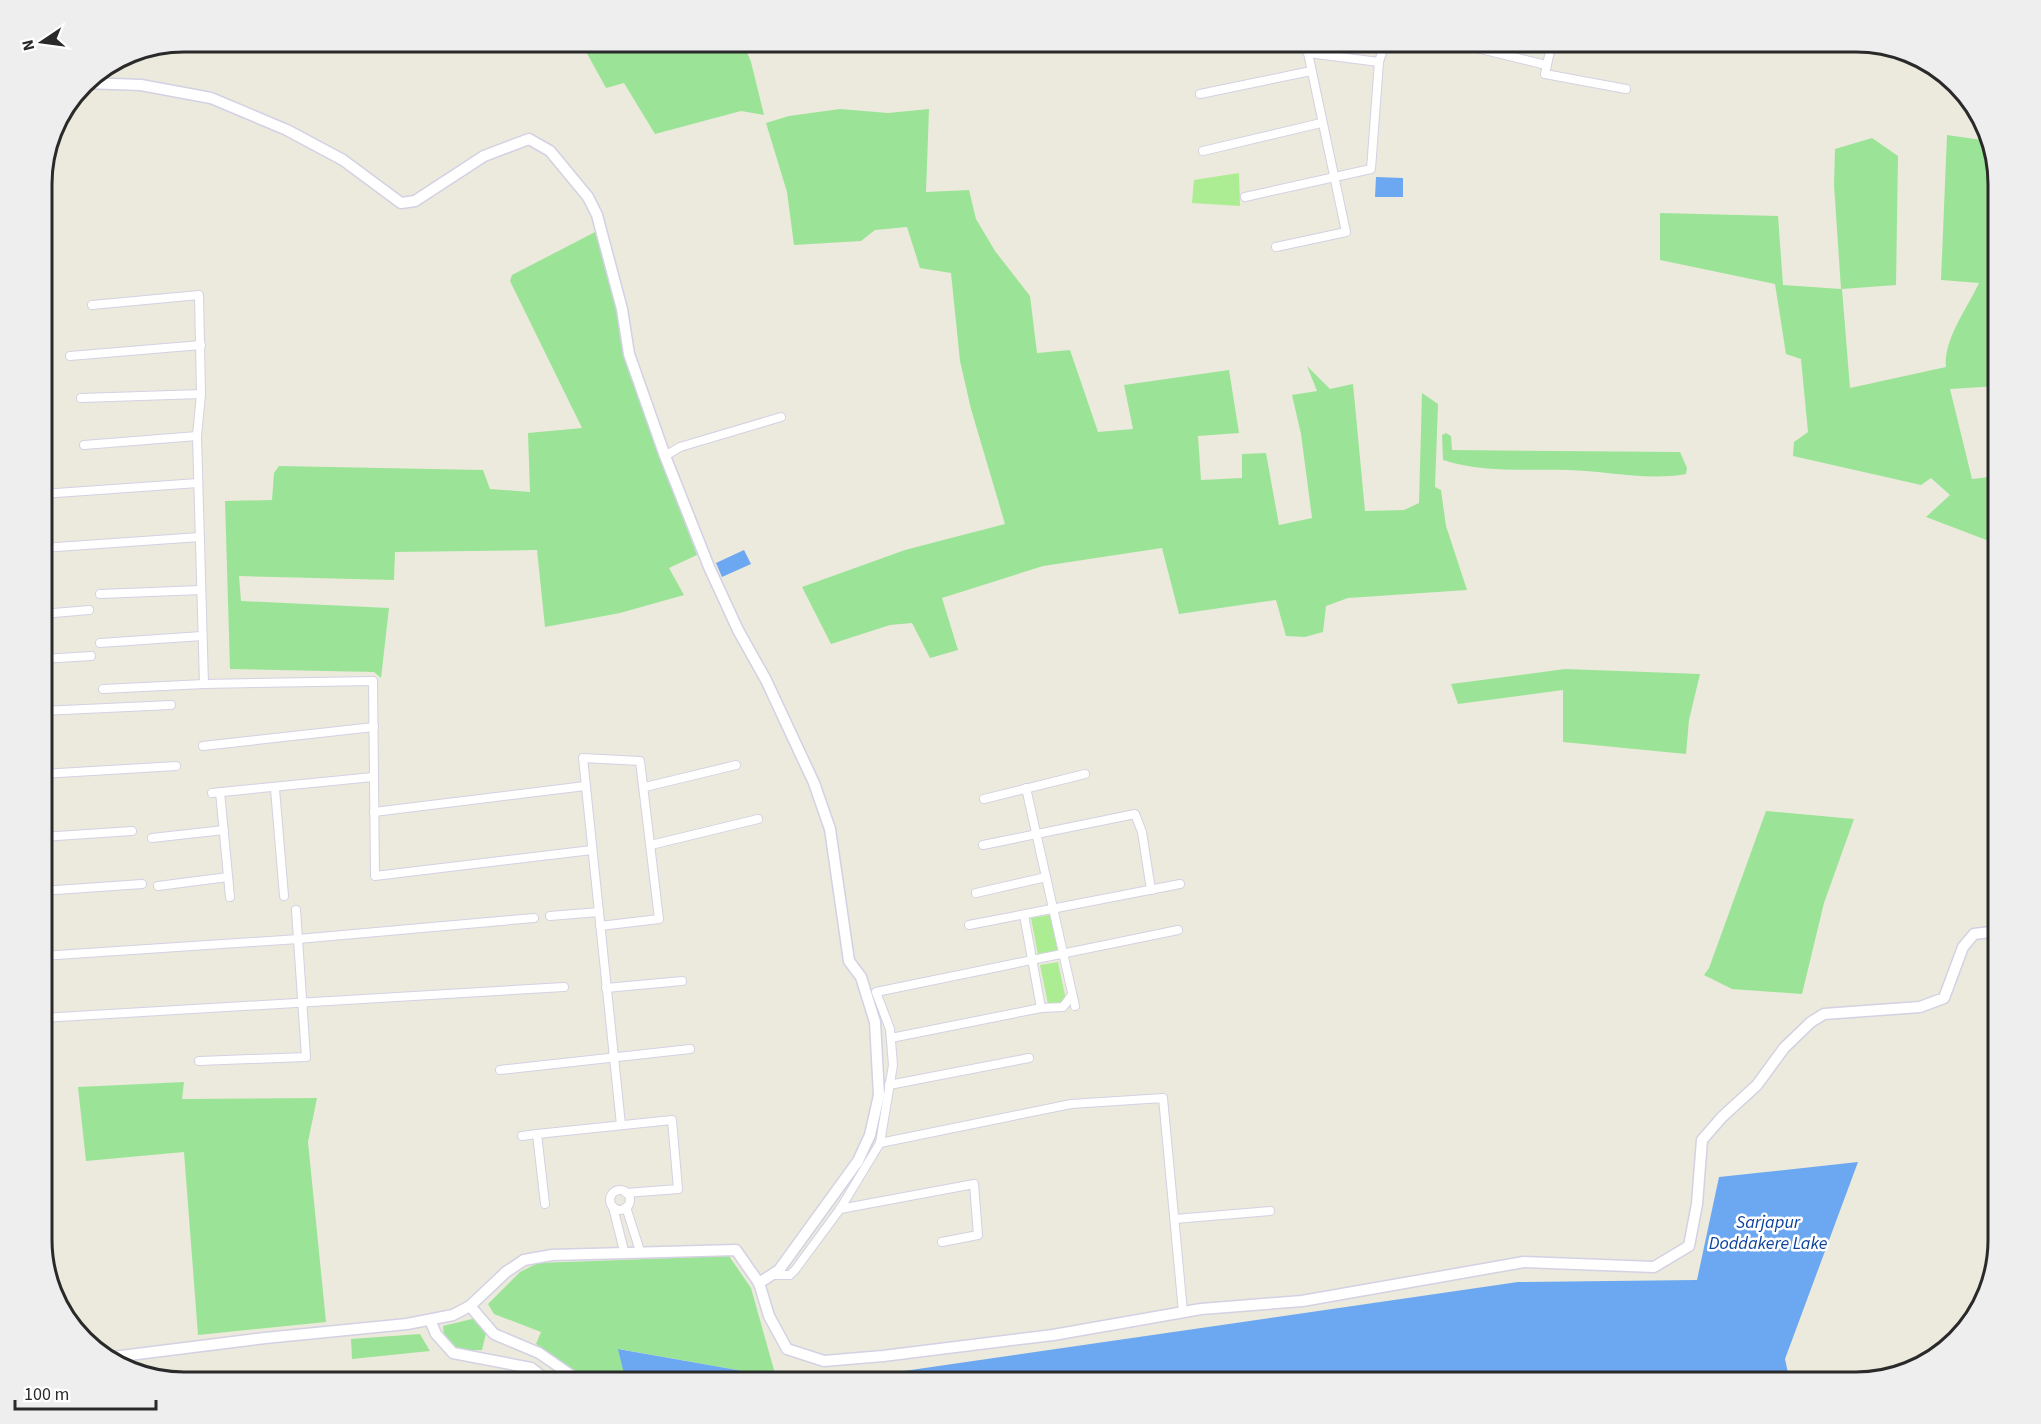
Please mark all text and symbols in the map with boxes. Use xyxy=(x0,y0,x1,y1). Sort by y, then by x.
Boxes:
north arrow xyxy=(12,12,72,72)
text: N xyxy=(16,37,40,53)
water label: Sarjapur Doddakere Lake xyxy=(1709,1210,1828,1256)
scale bar xyxy=(15,1373,156,1411)
text: 100 m xyxy=(24,1382,69,1407)

